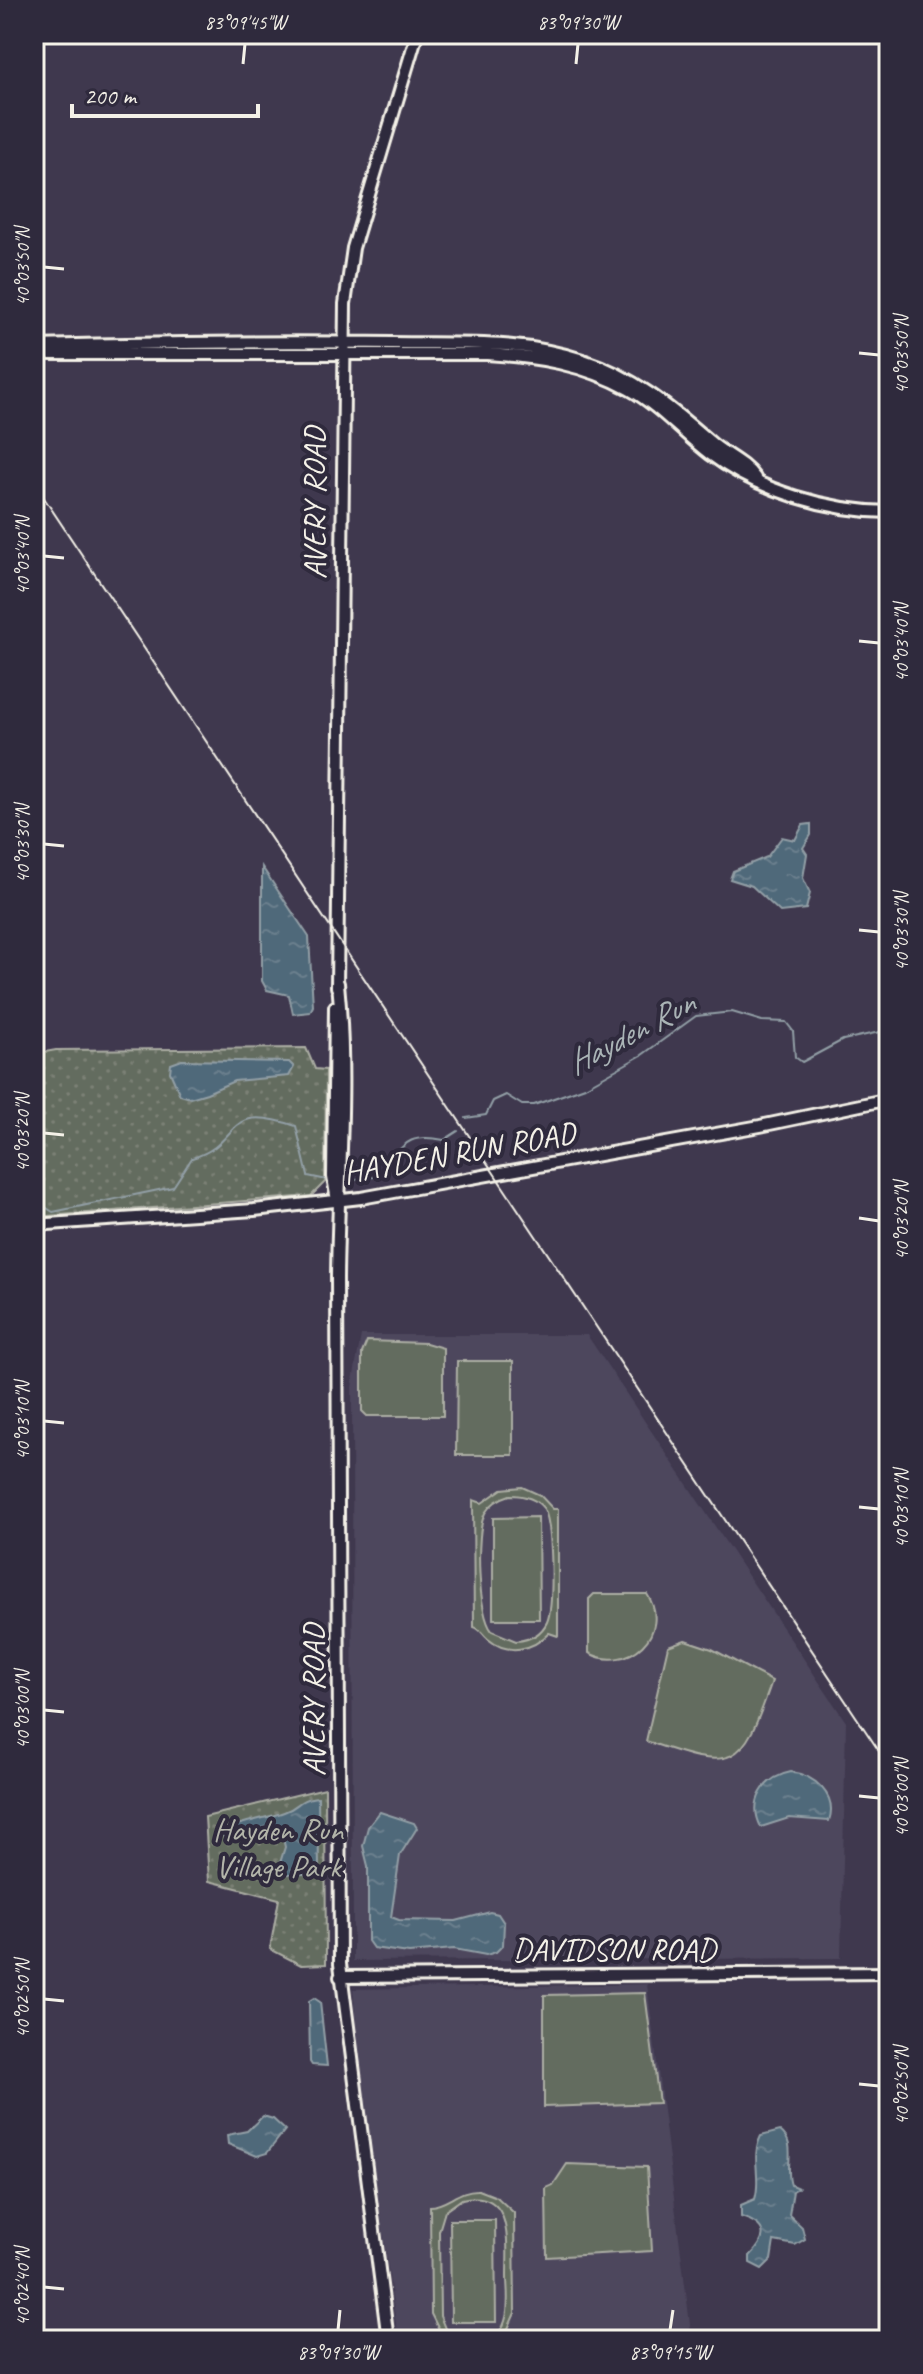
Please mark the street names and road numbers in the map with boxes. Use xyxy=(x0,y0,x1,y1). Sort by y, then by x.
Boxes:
street label: AVERY ROAD xyxy=(294,424,335,579)
street label: HAYDEN RUN ROAD xyxy=(340,1111,581,1193)
street label: AVERY ROAD xyxy=(293,1621,334,1776)
street label: DAVIDSON ROAD xyxy=(513,1929,718,1970)

